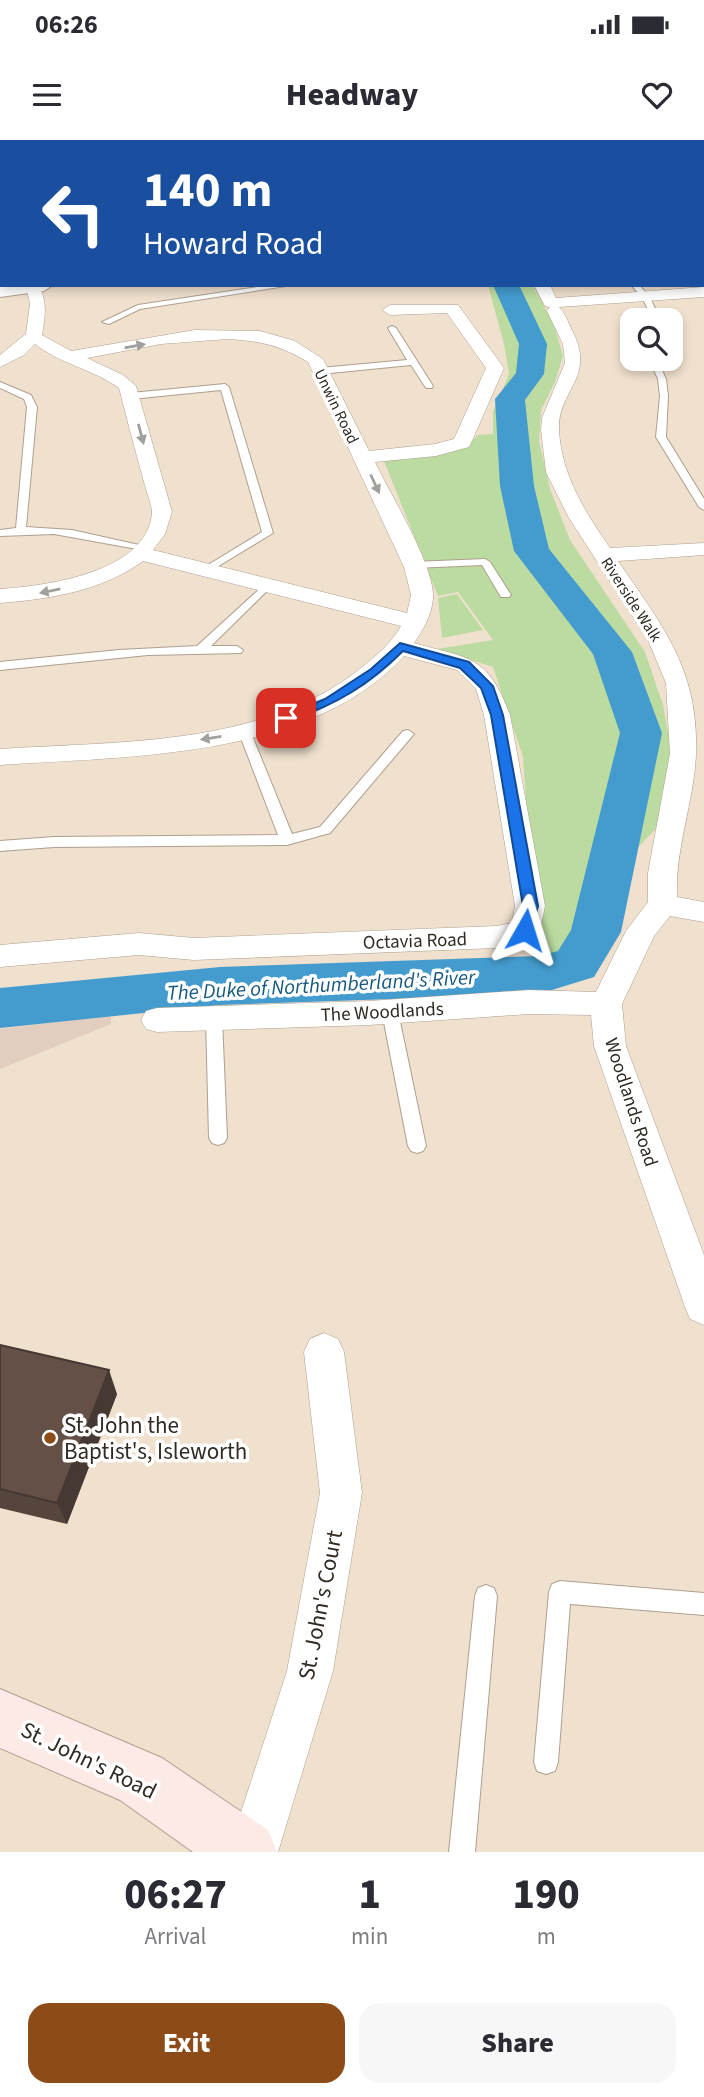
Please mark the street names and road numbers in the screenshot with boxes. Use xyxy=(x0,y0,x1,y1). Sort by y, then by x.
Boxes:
street label: Unwin Road xyxy=(309,365,364,448)
street label: Riverside Walk xyxy=(596,553,667,646)
street label: Octavia Road xyxy=(362,926,468,957)
street label: The Woodlands xyxy=(320,996,444,1029)
street label: Woodlands Road xyxy=(597,1035,664,1170)
street label: St. John's Court xyxy=(290,1527,351,1683)
street label: St. John's Road xyxy=(15,1713,162,1808)

